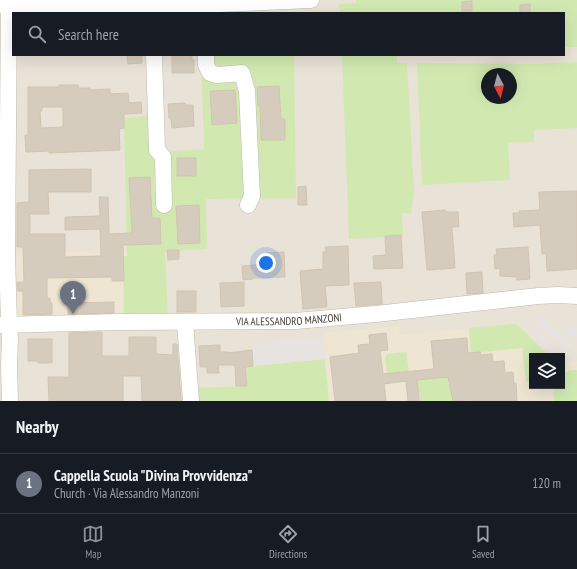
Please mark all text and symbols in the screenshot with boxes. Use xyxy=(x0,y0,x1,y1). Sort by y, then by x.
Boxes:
search box xyxy=(12,12,565,56)
icon: search xyxy=(26,23,48,45)
text: Search here xyxy=(58,25,119,44)
north arrow xyxy=(481,68,517,104)
your location xyxy=(256,253,276,273)
pin: 1 xyxy=(60,281,86,314)
street label: VIA ALESSANDRO MANZONI xyxy=(235,310,342,328)
map controls xyxy=(529,353,565,389)
button: layers xyxy=(529,353,565,389)
text: Nearby xyxy=(16,416,59,438)
text: Cappella Scuola "Divina Provvidenza" xyxy=(54,466,253,485)
text: 1 xyxy=(26,475,32,492)
text: 120 m xyxy=(532,475,561,492)
text: Church · Via Alessandro Manzoni xyxy=(54,485,199,502)
tab: Map xyxy=(82,523,104,561)
tab: Directions xyxy=(269,523,307,561)
tab: Saved xyxy=(472,523,495,561)

